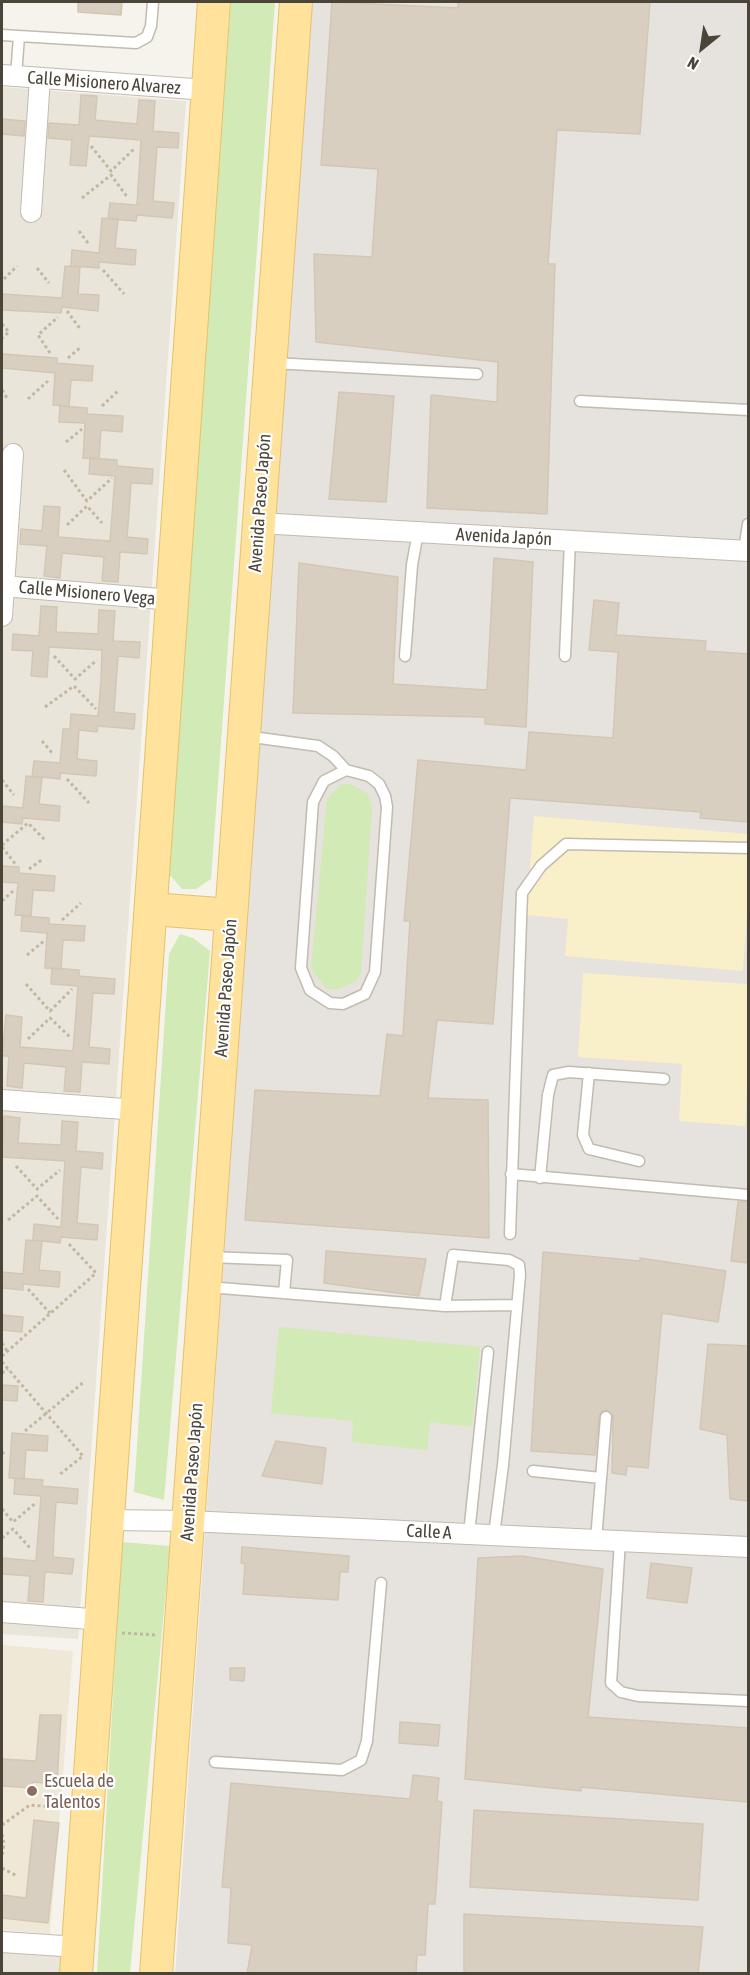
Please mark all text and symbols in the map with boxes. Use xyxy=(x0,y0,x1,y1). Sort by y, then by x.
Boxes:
north arrow xyxy=(672,18,732,78)
text: N xyxy=(684,53,702,74)
street label: Calle Misionero Alvarez xyxy=(27,67,181,99)
street label: Avenida Paseo Japón xyxy=(244,433,276,573)
street label: Avenida Japón xyxy=(455,524,553,550)
street label: Calle Misionero Vega xyxy=(18,576,156,610)
street label: Avenida Paseo Japón xyxy=(210,918,242,1058)
street label: Avenida Paseo Japón xyxy=(176,1402,208,1542)
street label: Calle A xyxy=(406,1520,452,1544)
place label: Escuela de Talentos xyxy=(44,1770,114,1812)
marker: Escuela de Talentos xyxy=(25,1784,39,1798)

